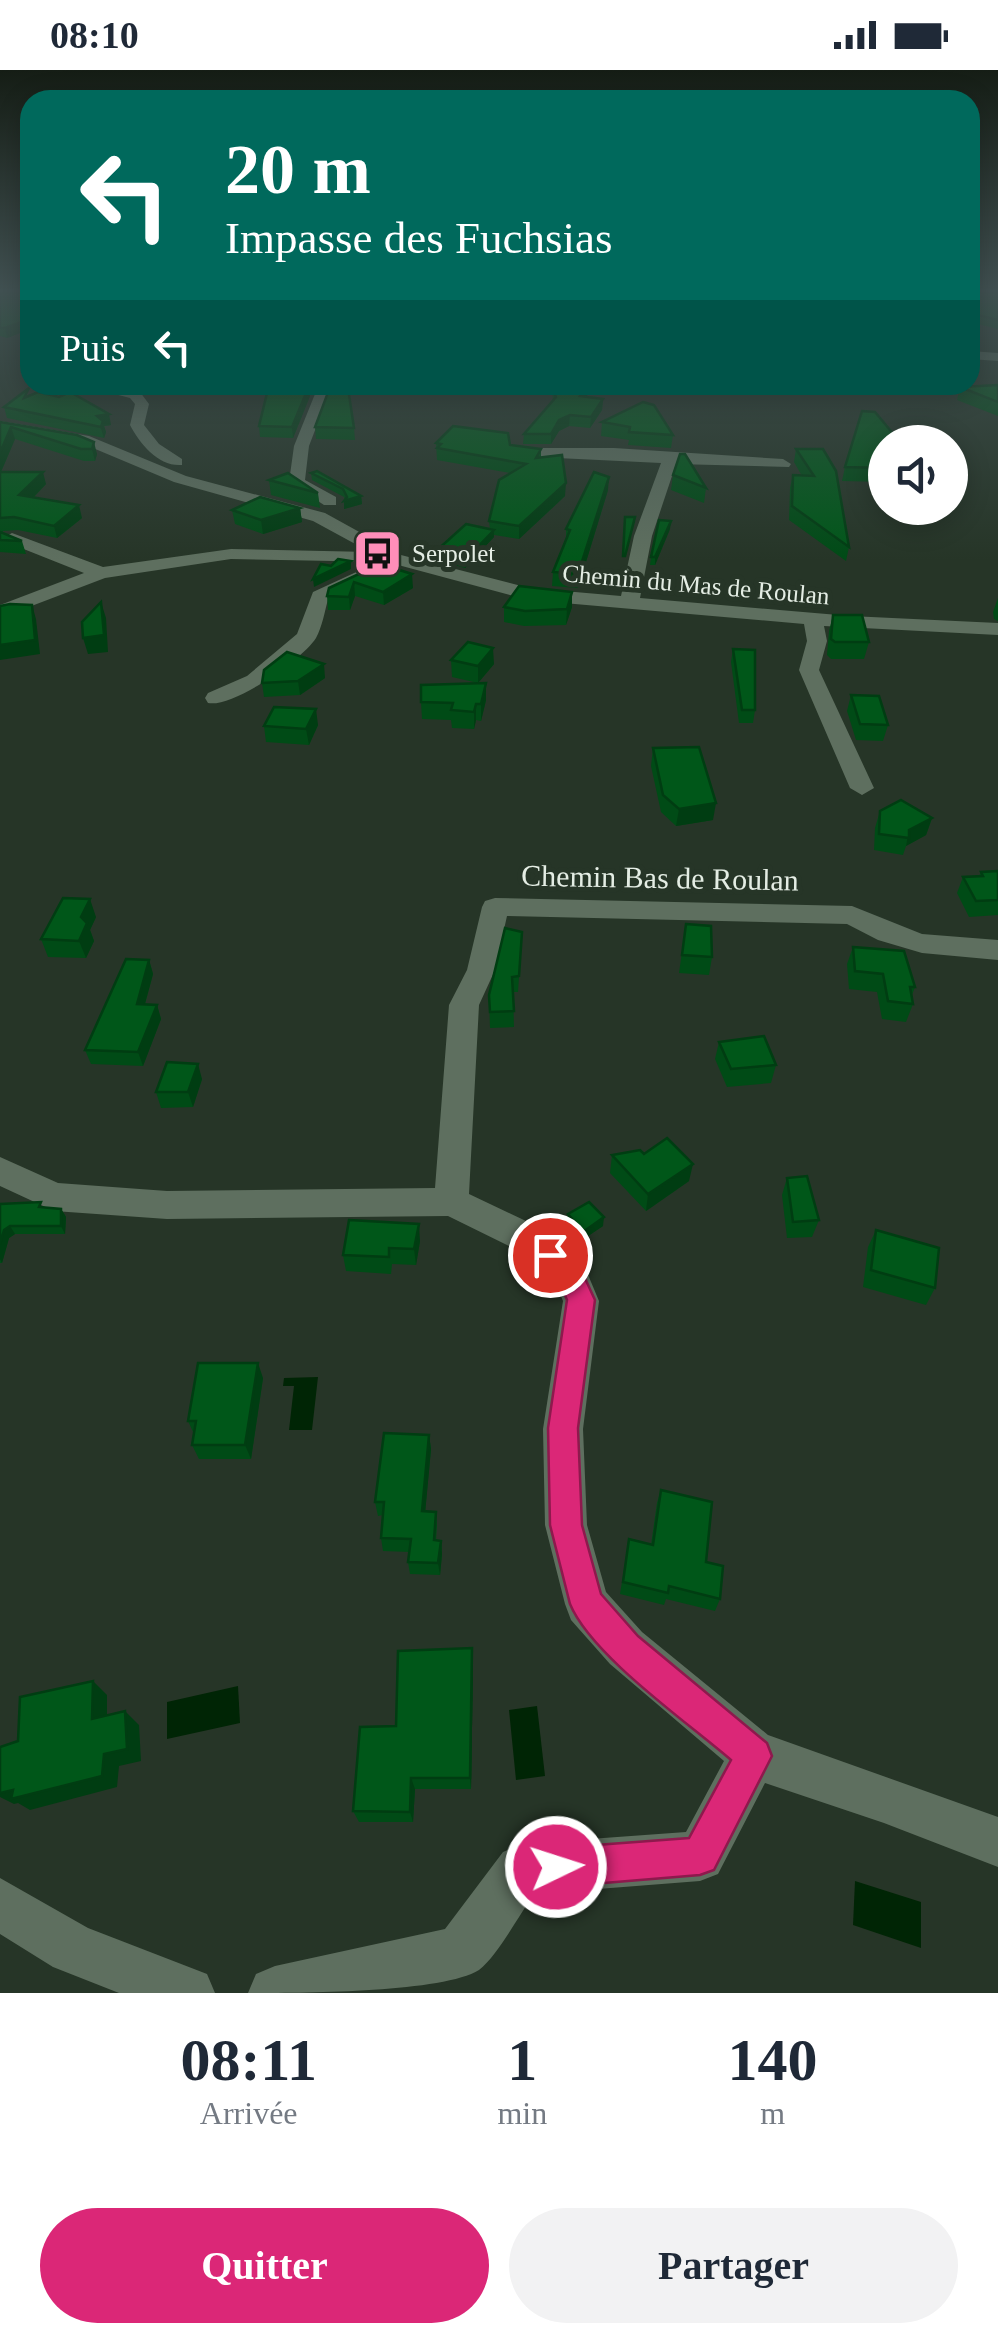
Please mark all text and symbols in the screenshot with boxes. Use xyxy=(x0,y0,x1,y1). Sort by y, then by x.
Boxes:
text: 08:10 xyxy=(50,14,139,56)
icon: left xyxy=(60,130,190,260)
text: 20 m xyxy=(225,131,371,208)
text: Impasse des Fuchsias xyxy=(225,213,612,263)
icon: left xyxy=(145,320,200,375)
text: Puis xyxy=(60,327,125,369)
map controls xyxy=(868,425,968,525)
button: sound xyxy=(868,425,968,525)
bus stop icon: Serpolet xyxy=(351,527,403,579)
place label: Serpolet xyxy=(412,540,495,567)
street label: Chemin du Mas de Roulan xyxy=(561,559,831,610)
street label: Chemin Bas de Roulan xyxy=(521,859,799,896)
pin xyxy=(508,1213,593,1298)
icon: arrive xyxy=(523,1228,578,1283)
position arrow xyxy=(504,1815,608,1919)
text: 08:11 xyxy=(180,2027,317,2093)
text: 1 xyxy=(507,2027,537,2093)
text: 140 xyxy=(728,2027,818,2093)
text: Arrivée xyxy=(200,2095,298,2131)
text: min xyxy=(497,2095,547,2131)
text: m xyxy=(760,2095,785,2131)
button: Quitter xyxy=(40,2208,489,2323)
button: Partager xyxy=(509,2208,958,2323)

